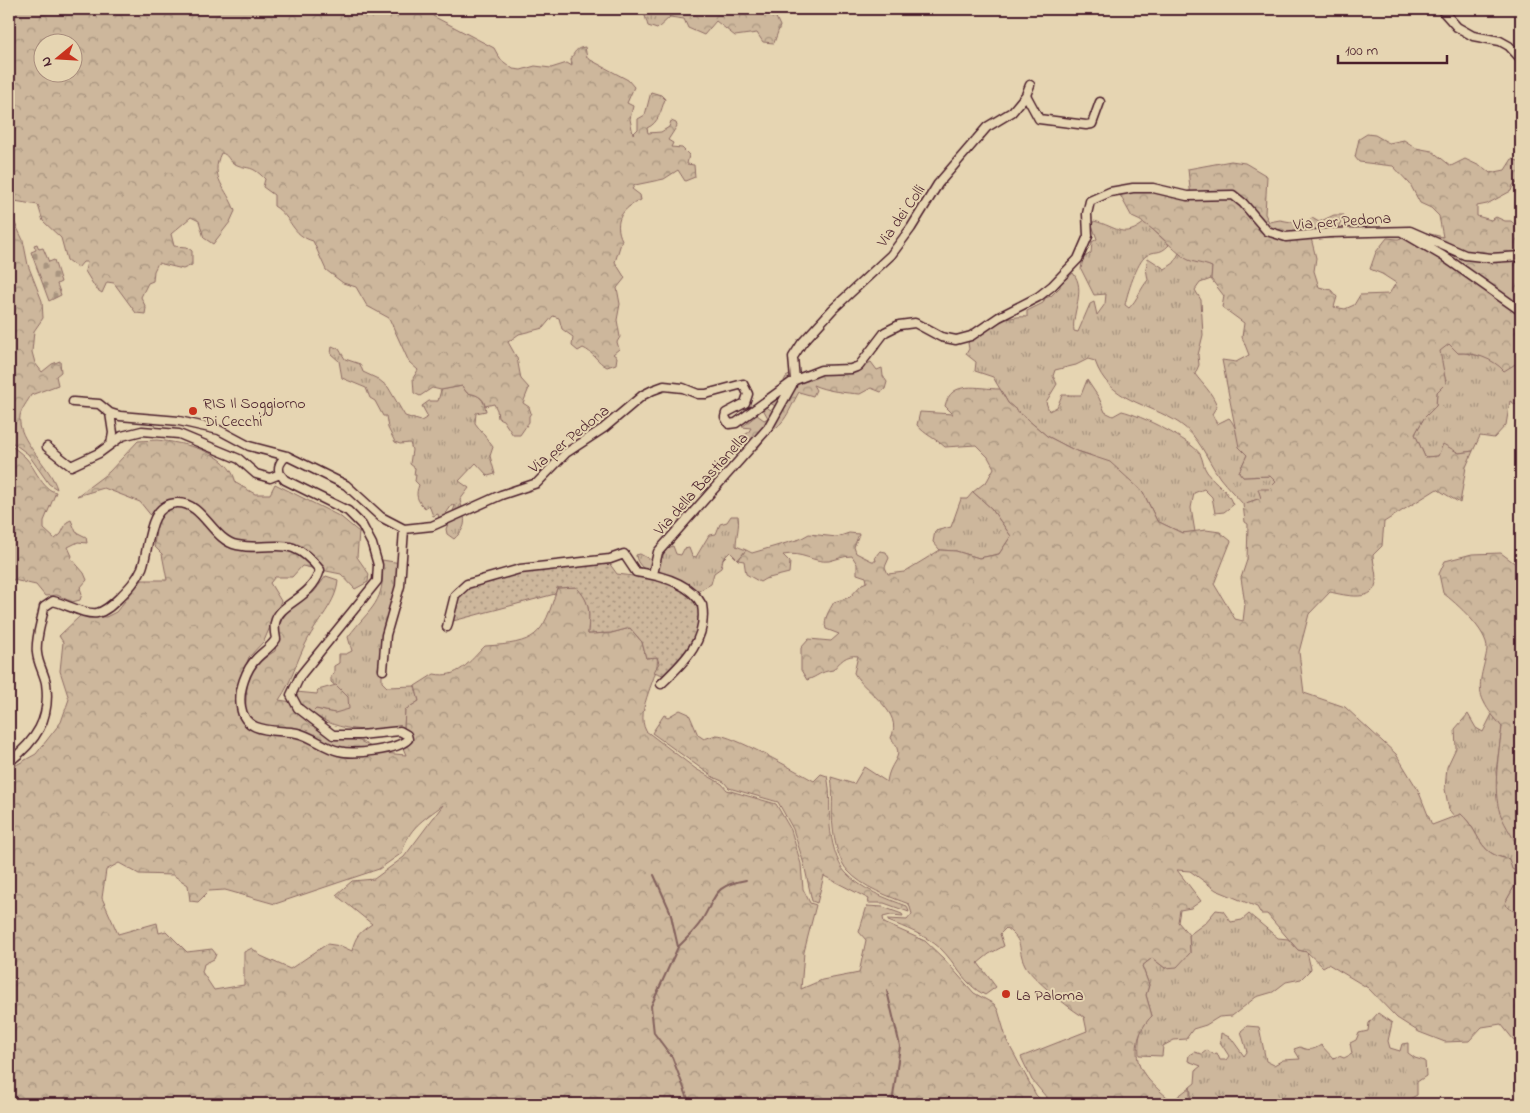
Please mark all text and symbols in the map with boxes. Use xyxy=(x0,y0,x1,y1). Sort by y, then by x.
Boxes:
north arrow xyxy=(32,32,82,82)
scale bar xyxy=(1338,32,1446,64)
text: 100 m xyxy=(1345,40,1378,62)
text: N xyxy=(36,54,59,69)
street label: Via dei Colli xyxy=(871,180,932,253)
street label: Via per Pedona xyxy=(1291,207,1392,237)
place label: RIS Il Soggiorno Di Cecchi xyxy=(202,392,306,434)
street label: Via per Pedona xyxy=(523,399,615,480)
marker: RIS Il Soggiorno Di Cecchi xyxy=(187,405,199,417)
street label: Via della Bastianella xyxy=(648,427,754,542)
place label: La Paloma xyxy=(1016,984,1084,1008)
marker: La Paloma xyxy=(1000,988,1012,1000)

